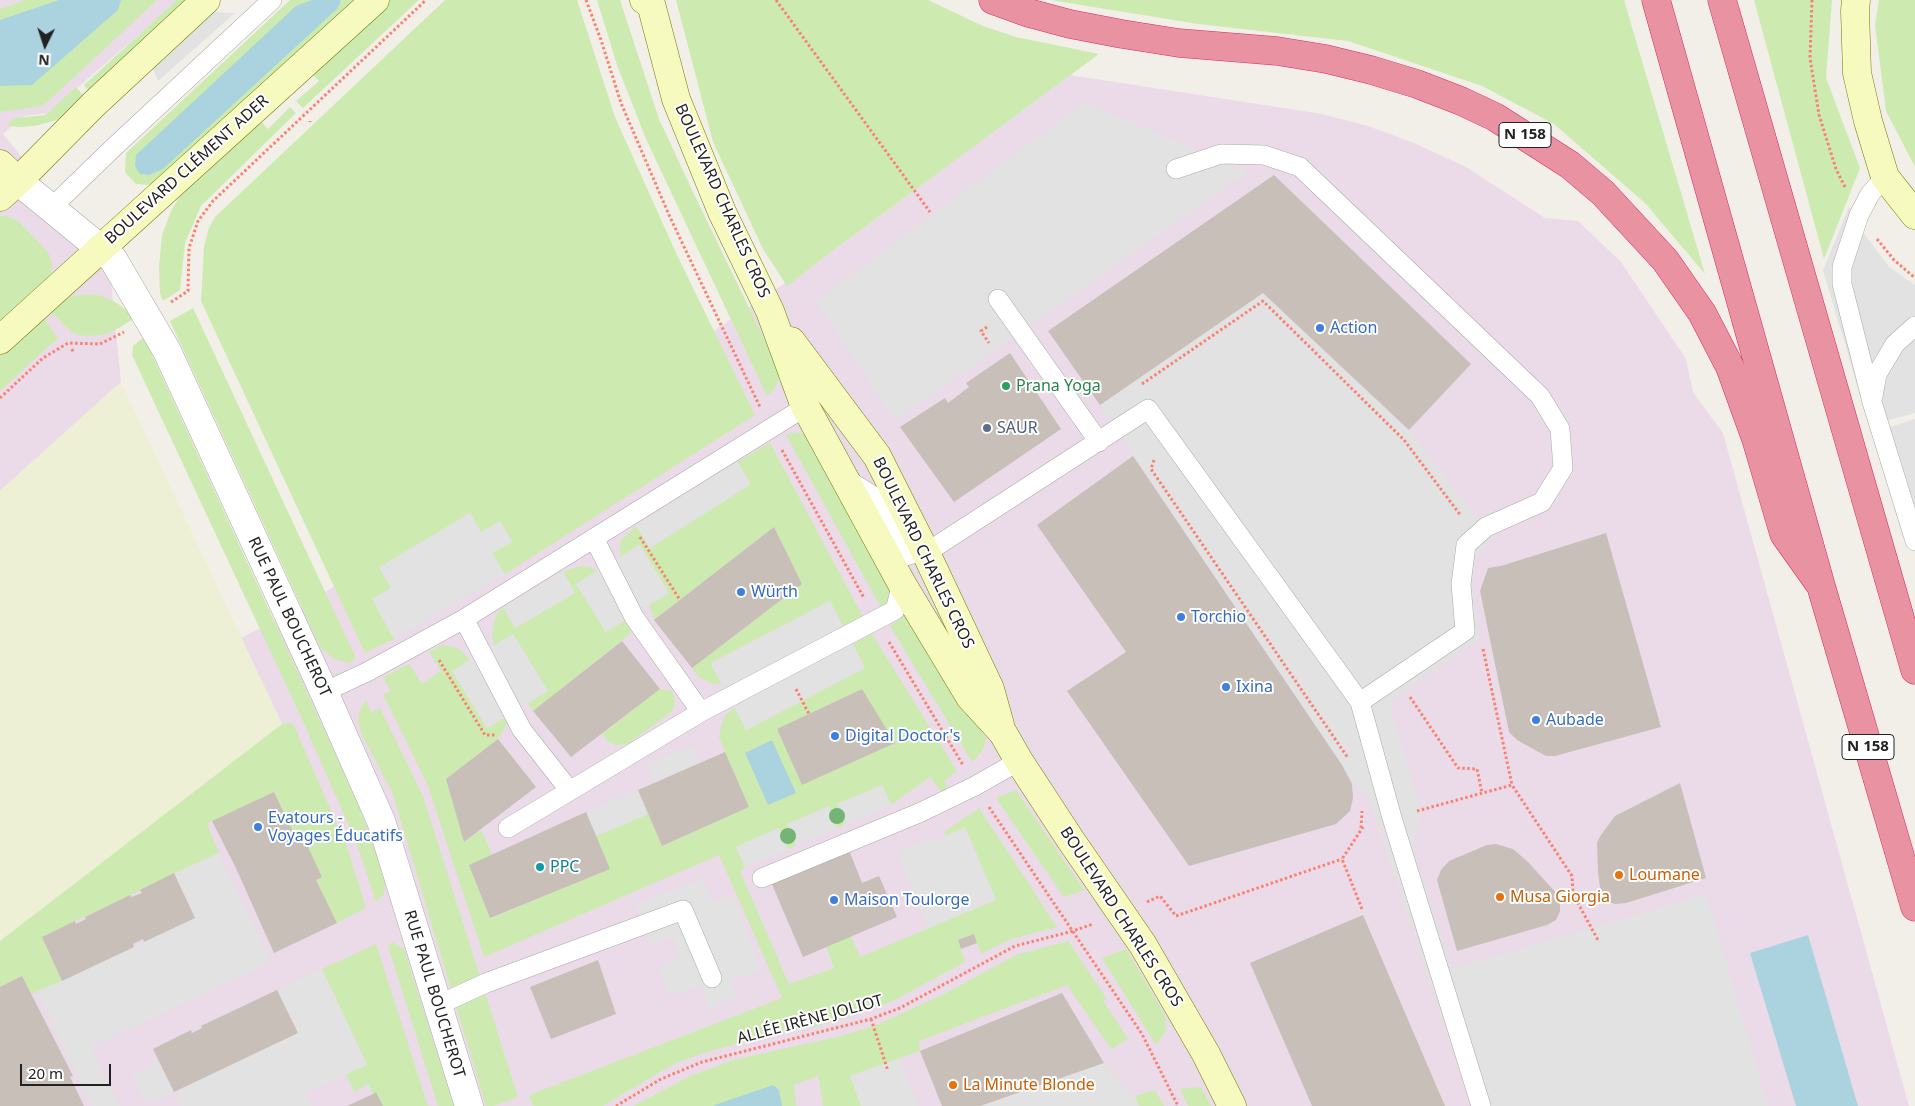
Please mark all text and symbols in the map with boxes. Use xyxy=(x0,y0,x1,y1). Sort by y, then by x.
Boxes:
north arrow xyxy=(20,20,70,70)
text: N xyxy=(38,51,50,70)
street label: BOULEVARD CLÉMENT ADER xyxy=(101,91,273,249)
street label: BOULEVARD CHARLES CROS xyxy=(670,101,774,301)
road number: N 158 xyxy=(1499,122,1551,148)
place label: Action xyxy=(1330,318,1377,338)
marker: Action xyxy=(1314,322,1326,334)
place label: Prana Yoga xyxy=(1016,376,1101,396)
marker: Prana Yoga xyxy=(1000,380,1012,392)
place label: SAUR xyxy=(997,418,1038,438)
marker: SAUR xyxy=(981,422,993,434)
street label: BOULEVARD CHARLES CROS xyxy=(868,454,978,652)
street label: RUE PAUL BOUCHEROT xyxy=(243,534,335,700)
place label: Würth xyxy=(751,582,798,602)
marker: Würth xyxy=(735,586,747,598)
place label: Torchio xyxy=(1191,607,1246,627)
marker: Torchio xyxy=(1175,611,1187,623)
place label: Ixina xyxy=(1236,677,1273,697)
marker: Ixina xyxy=(1220,681,1232,693)
place label: Aubade xyxy=(1546,710,1604,730)
marker: Aubade xyxy=(1530,714,1542,726)
place label: Digital Doctor's xyxy=(845,726,960,746)
marker: Digital Doctor's xyxy=(829,730,841,742)
road number: N 158 xyxy=(1842,734,1894,760)
place label: Evatours - Voyages Éducatifs xyxy=(268,808,403,846)
marker: Evatours - Voyages Éducatifs xyxy=(252,821,264,833)
street label: BOULEVARD CHARLES CROS xyxy=(1056,823,1186,1011)
place label: PPC xyxy=(550,857,579,877)
marker: PPC xyxy=(534,861,546,873)
place label: Loumane xyxy=(1629,865,1700,885)
marker: Loumane xyxy=(1613,869,1625,881)
place label: Musa Giorgia xyxy=(1510,887,1610,907)
place label: Maison Toulorge xyxy=(844,890,969,910)
marker: Musa Giorgia xyxy=(1494,891,1506,903)
marker: Maison Toulorge xyxy=(828,894,840,906)
street label: RUE PAUL BOUCHEROT xyxy=(399,908,469,1080)
street label: ALLÉE IRÈNE JOLIOT xyxy=(735,991,885,1049)
scale bar xyxy=(22,1054,114,1086)
text: 20 m xyxy=(28,1063,63,1083)
place label: La Minute Blonde xyxy=(963,1075,1095,1095)
marker: La Minute Blonde xyxy=(947,1079,959,1091)

